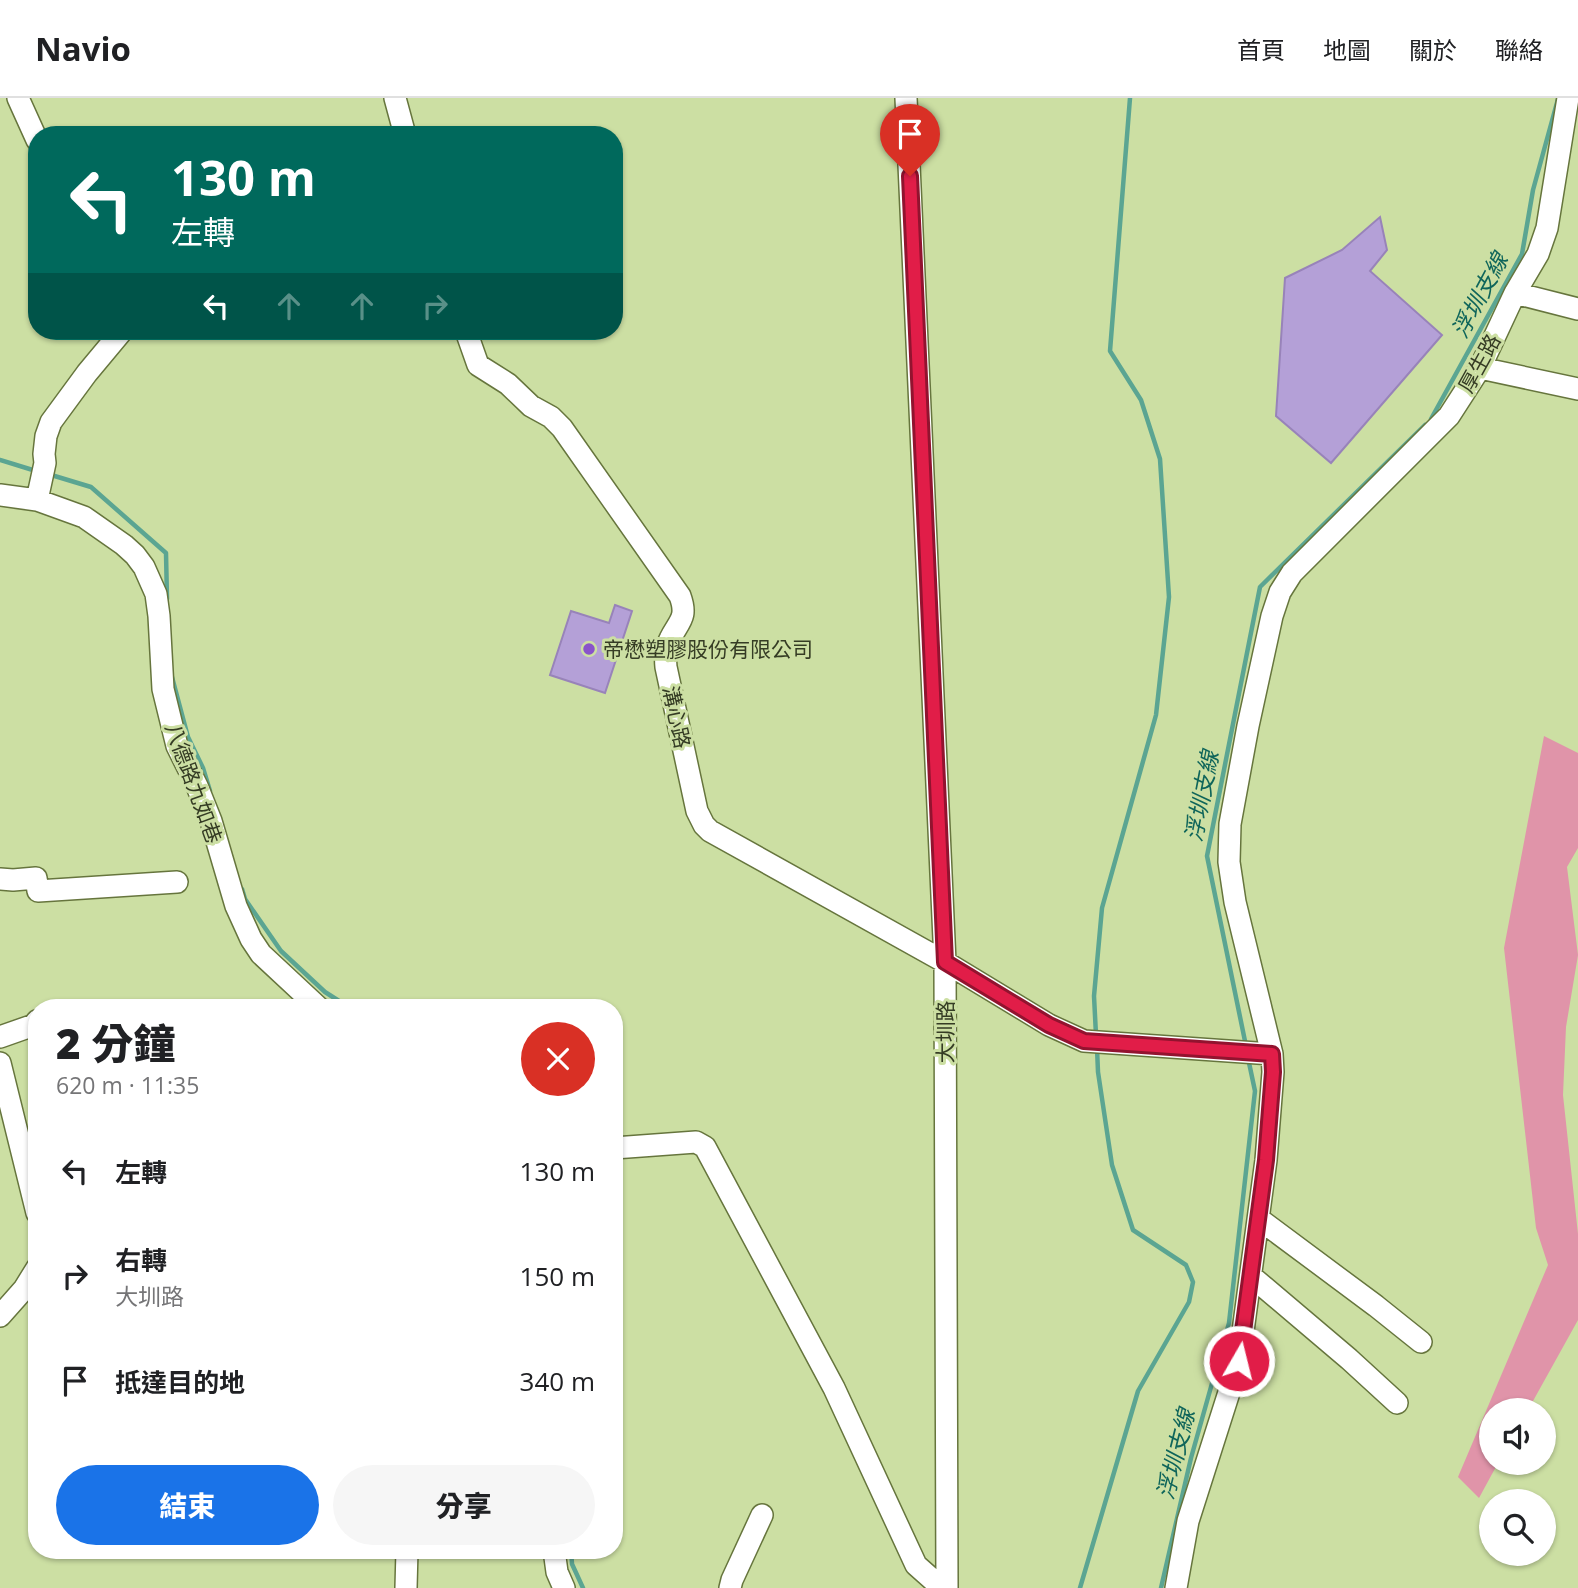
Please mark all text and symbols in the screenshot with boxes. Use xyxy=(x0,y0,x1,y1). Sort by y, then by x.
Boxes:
text: Navio xyxy=(35,26,131,71)
text: 首頁 xyxy=(1237,33,1285,66)
text: 地圖 xyxy=(1323,33,1371,66)
text: 關於 xyxy=(1409,33,1457,66)
text: 聯絡 xyxy=(1495,33,1543,66)
pin xyxy=(880,104,940,176)
icon: arrive xyxy=(891,115,929,153)
text: 130 m xyxy=(171,144,316,210)
icon: left xyxy=(56,154,147,245)
text: 左轉 xyxy=(171,210,235,253)
water label: 浮圳支線 xyxy=(1443,244,1516,343)
icon: left xyxy=(197,287,235,325)
icon: ahead xyxy=(270,287,308,325)
icon: ahead xyxy=(343,287,381,325)
icon: right xyxy=(416,287,454,325)
street label: 厚生路 xyxy=(1451,329,1507,397)
place label: 帝懋塑膠股份有限公司 xyxy=(603,635,813,663)
marker: 帝懋塑膠股份有限公司 xyxy=(581,641,597,657)
street label: 溝心路 xyxy=(657,683,697,751)
street label: 八德路九如巷 xyxy=(159,719,229,847)
water label: 浮圳支線 xyxy=(1177,745,1226,844)
street label: 大圳路 xyxy=(931,1001,959,1064)
text: 2 分鐘 xyxy=(56,1014,176,1071)
button: close xyxy=(521,1022,595,1096)
text: 620 m · 11:35 xyxy=(56,1069,199,1101)
icon: left xyxy=(56,1152,94,1190)
text: 130 m xyxy=(520,1153,595,1189)
text: 左轉 xyxy=(115,1154,167,1190)
text: 右轉 xyxy=(115,1242,167,1278)
icon: right xyxy=(56,1257,94,1295)
text: 150 m xyxy=(520,1258,595,1294)
text: 大圳路 xyxy=(115,1280,184,1312)
position arrow xyxy=(1202,1324,1276,1398)
icon: arrive xyxy=(56,1362,94,1400)
text: 340 m xyxy=(520,1363,595,1399)
text: 抵達目的地 xyxy=(115,1364,245,1400)
map controls xyxy=(1479,1398,1556,1566)
button: sound xyxy=(1479,1398,1556,1475)
water label: 浮圳支線 xyxy=(1148,1403,1202,1503)
button: 結束 xyxy=(56,1465,319,1545)
button: 分享 xyxy=(333,1465,595,1545)
button: search xyxy=(1479,1489,1556,1566)

